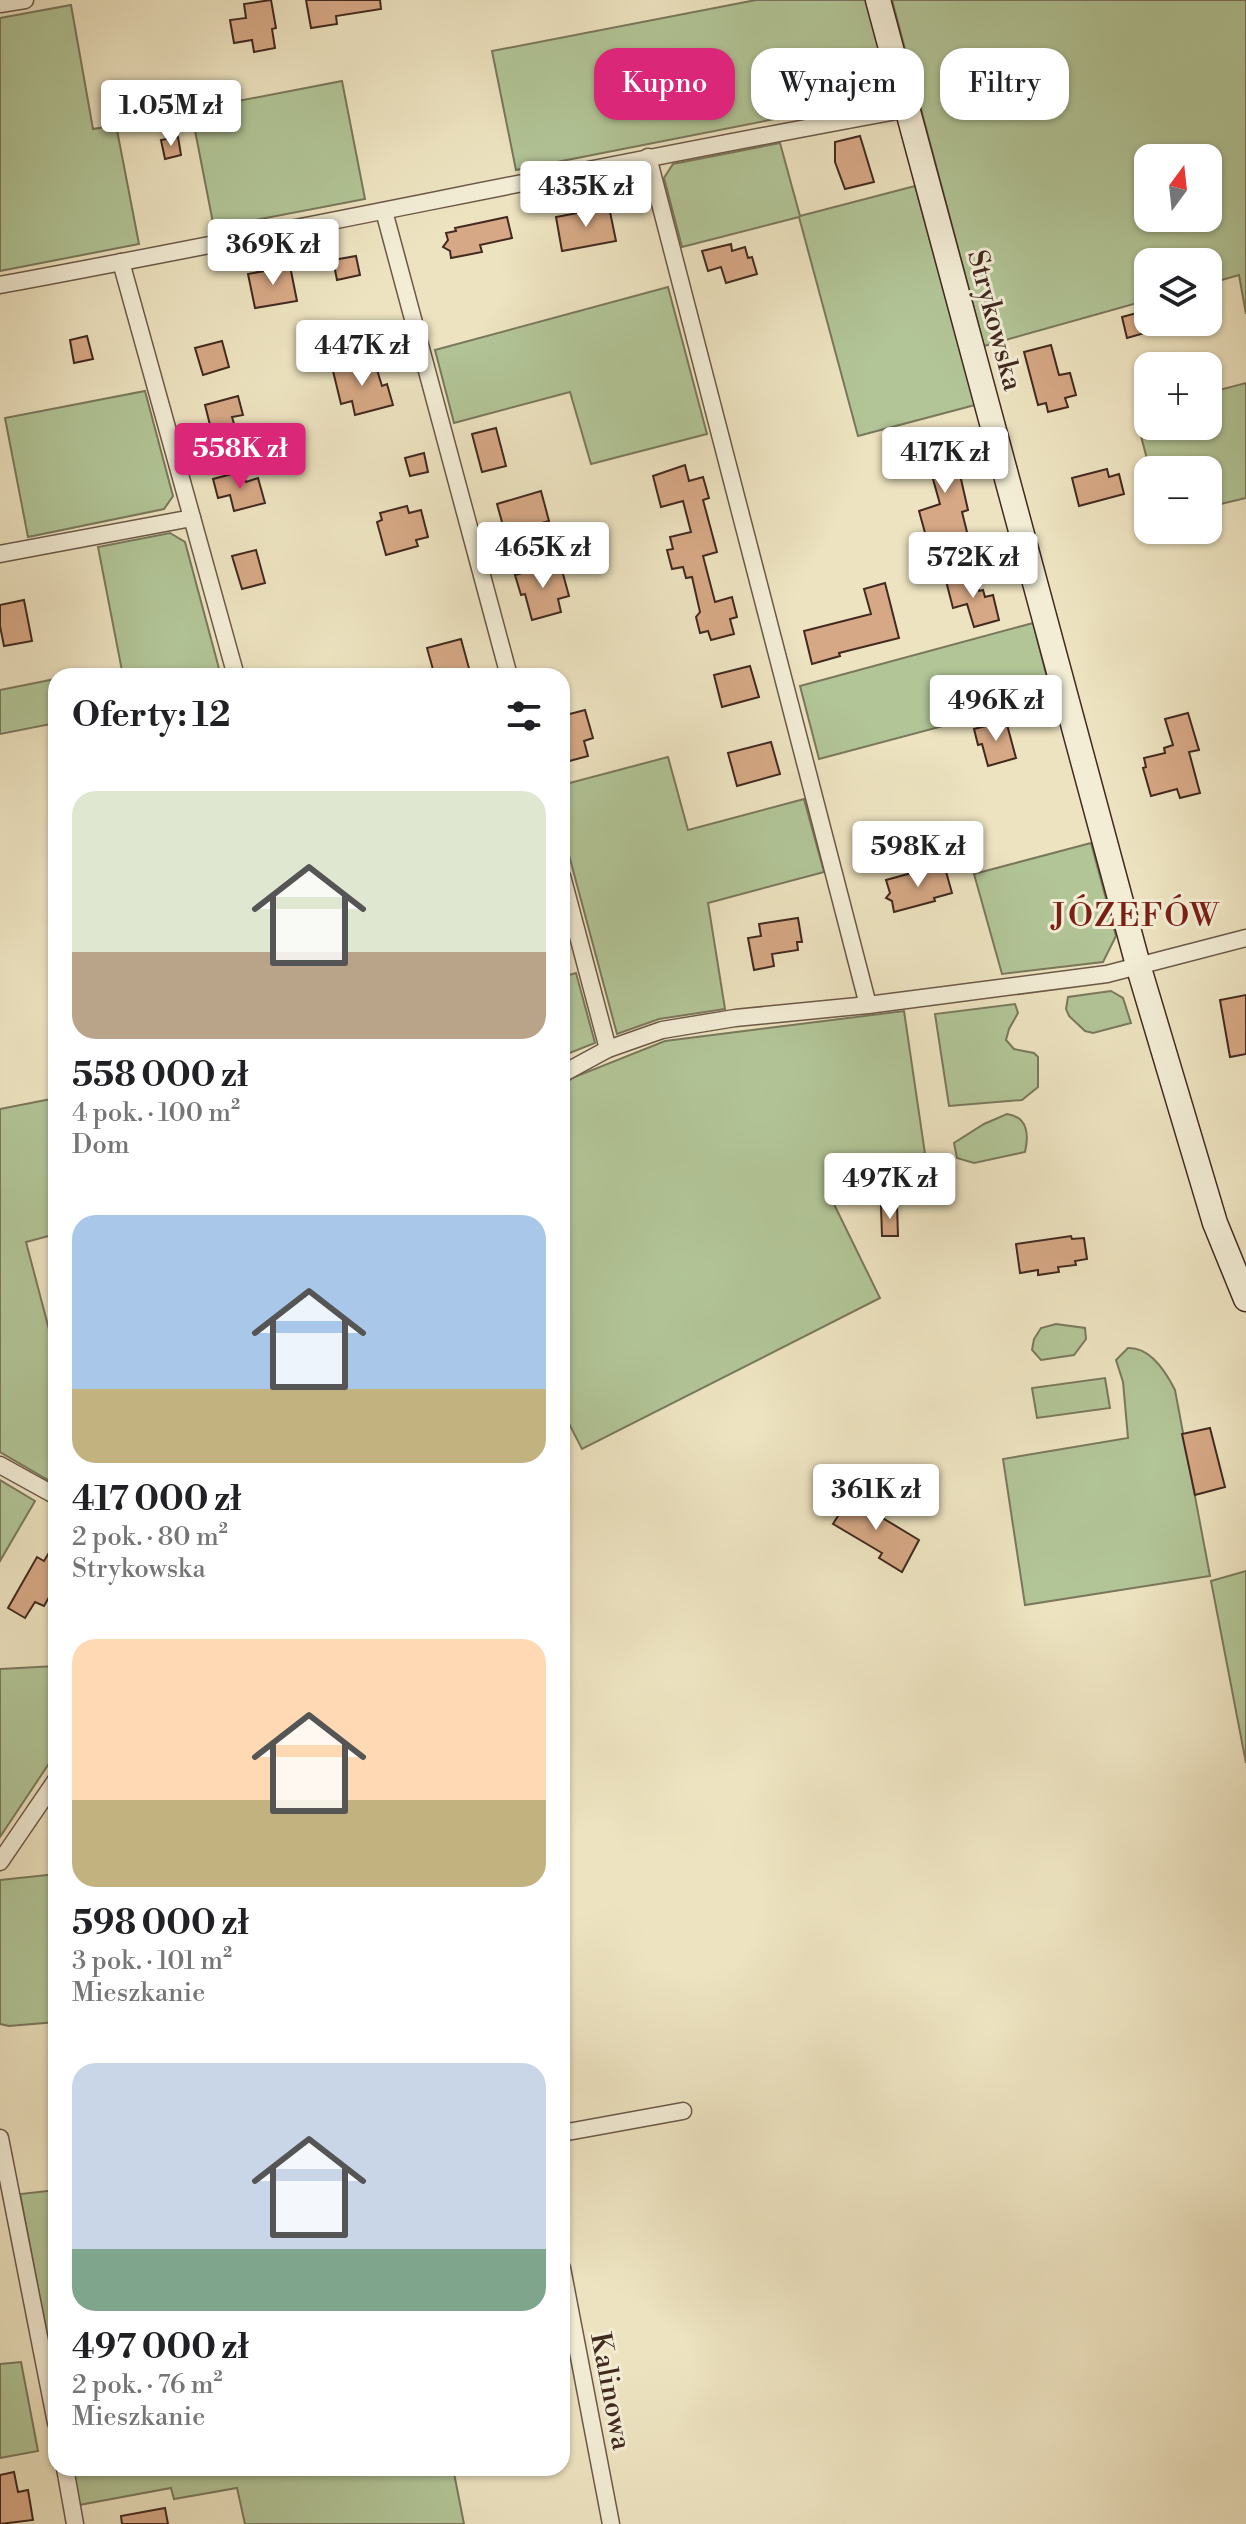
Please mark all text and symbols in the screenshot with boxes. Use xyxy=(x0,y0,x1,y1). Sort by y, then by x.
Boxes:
chip: Kupno xyxy=(594,48,735,120)
chip: Wynajem xyxy=(751,48,924,120)
chip: Filtry xyxy=(940,48,1069,120)
pin: 1.05M zł xyxy=(88,80,254,148)
text: 1.05M zł xyxy=(119,90,223,122)
north arrow xyxy=(1134,144,1222,232)
map controls xyxy=(1134,144,1222,544)
pin: 435K zł xyxy=(512,161,660,229)
text: 435K zł xyxy=(538,171,634,203)
pin: 369K zł xyxy=(199,219,347,287)
text: 369K zł xyxy=(226,229,320,261)
street label: Strykowska xyxy=(959,246,1030,395)
button: layers xyxy=(1134,248,1222,336)
pin: 447K zł xyxy=(288,320,436,388)
text: 447K zł xyxy=(314,330,410,362)
button: + xyxy=(1134,352,1222,440)
pin: 558K zł xyxy=(166,423,314,491)
pin: 417K zł xyxy=(871,427,1019,495)
text: 558K zł xyxy=(193,433,287,465)
text: 417K zł xyxy=(900,437,990,469)
button: − xyxy=(1134,456,1222,544)
pin: 465K zł xyxy=(469,522,617,590)
text: 465K zł xyxy=(495,532,591,564)
pin: 572K zł xyxy=(899,532,1047,600)
text: 572K zł xyxy=(927,542,1019,574)
pin: 496K zł xyxy=(922,675,1070,743)
text: 496K zł xyxy=(948,685,1044,717)
icon: filters xyxy=(502,694,546,738)
text: Oferty: 12 xyxy=(72,695,231,737)
pin: 598K zł xyxy=(844,821,992,889)
text: 598K zł xyxy=(870,831,966,863)
icon: home xyxy=(237,843,381,987)
district label: JÓZEFÓW xyxy=(1050,894,1221,936)
text: 558 000 zł xyxy=(72,1055,248,1097)
text: 4 pok. · 100 m² xyxy=(72,1097,240,1129)
text: Dom xyxy=(72,1129,130,1161)
pin: 497K zł xyxy=(816,1153,964,1221)
text: 497K zł xyxy=(842,1163,938,1195)
icon: home xyxy=(237,1267,381,1411)
pin: 361K zł xyxy=(802,1464,950,1532)
text: 361K zł xyxy=(831,1474,921,1506)
text: 417 000 zł xyxy=(72,1479,241,1521)
text: 2 pok. · 80 m² xyxy=(72,1521,228,1553)
text: Strykowska xyxy=(72,1553,206,1585)
icon: home xyxy=(237,1691,381,1835)
text: 598 000 zł xyxy=(72,1903,249,1945)
text: 3 pok. · 101 m² xyxy=(72,1945,232,1977)
text: Mieszkanie xyxy=(72,1977,205,2009)
icon: home xyxy=(237,2115,381,2259)
text: 497 000 zł xyxy=(72,2327,249,2369)
street label: Kalinowa xyxy=(582,2330,639,2454)
text: 2 pok. · 76 m² xyxy=(72,2369,223,2401)
text: Mieszkanie xyxy=(72,2401,205,2433)

